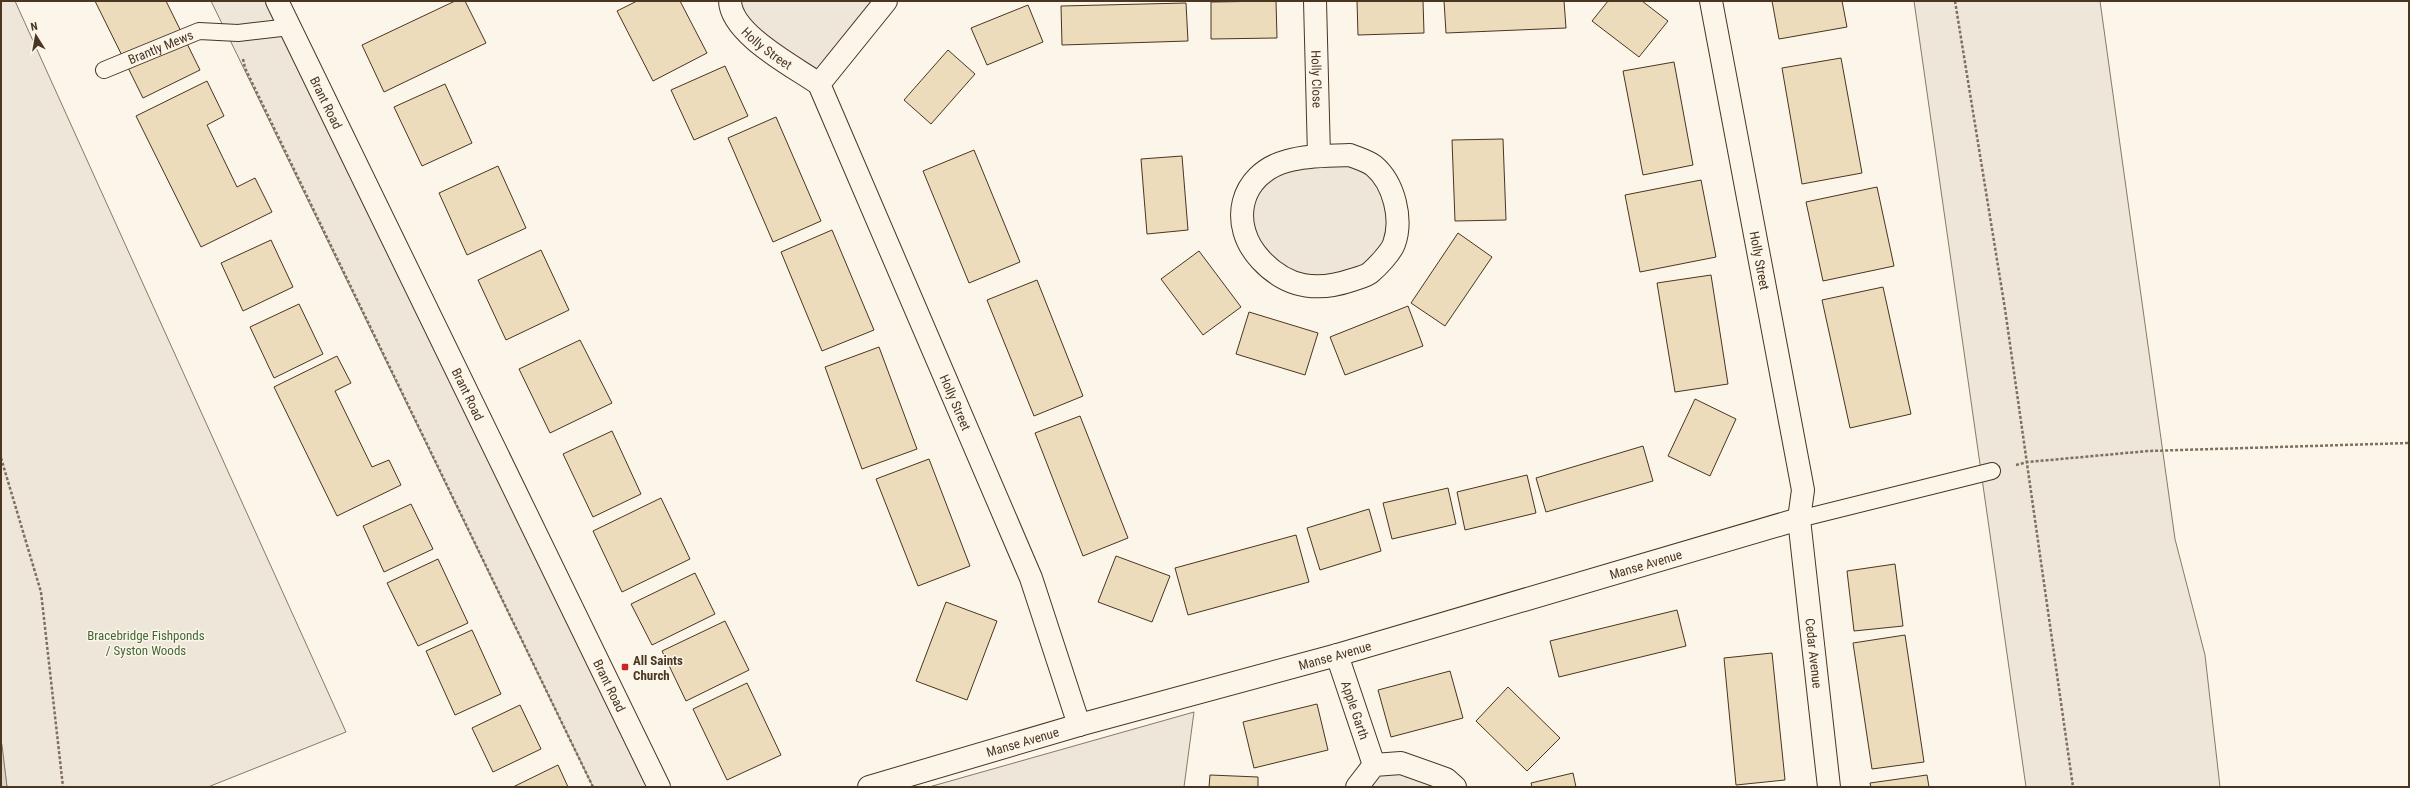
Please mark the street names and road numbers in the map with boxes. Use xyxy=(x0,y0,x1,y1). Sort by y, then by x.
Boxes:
street label: Holly Street xyxy=(738,24,795,73)
street label: Brantly Mews xyxy=(126,27,195,67)
street label: Holly Close xyxy=(1308,50,1325,108)
street label: Brant Road xyxy=(307,74,345,131)
street label: Holly Street xyxy=(1746,230,1772,291)
street label: Brant Road xyxy=(449,366,487,423)
street label: Holly Street xyxy=(937,372,974,433)
street label: Manse Avenue xyxy=(1608,547,1684,582)
street label: Cedar Avenue xyxy=(1802,617,1825,689)
street label: Manse Avenue xyxy=(1297,638,1373,673)
street label: Brant Road xyxy=(590,657,628,714)
street label: Apple Garth xyxy=(1338,679,1372,741)
street label: Manse Avenue xyxy=(985,724,1061,760)

